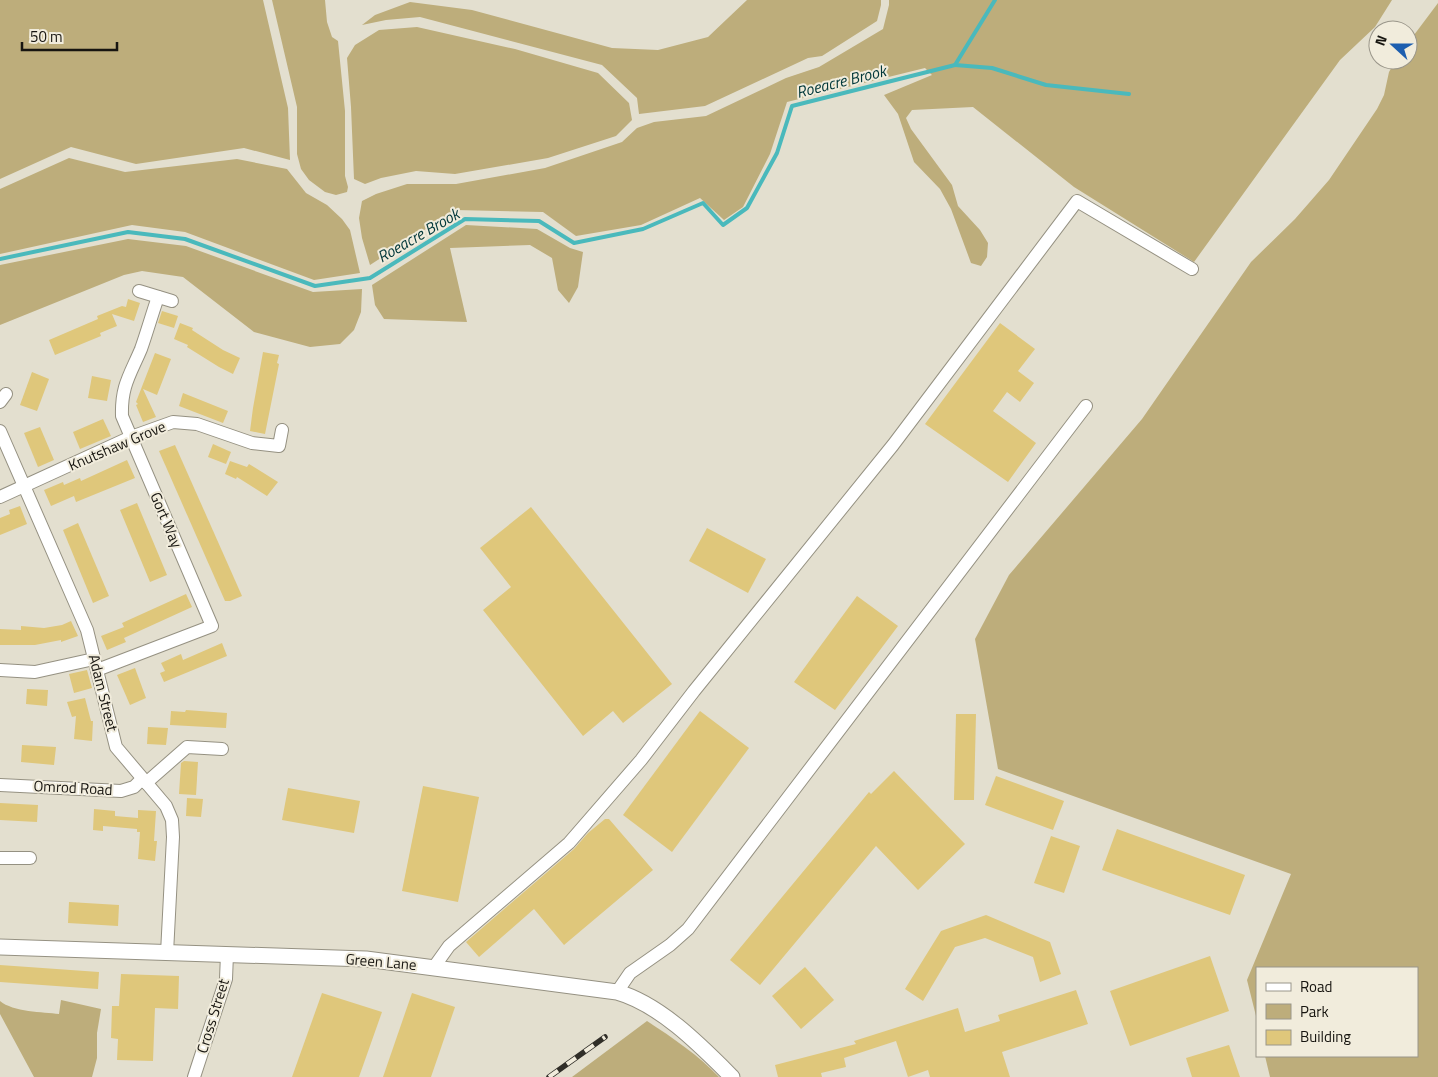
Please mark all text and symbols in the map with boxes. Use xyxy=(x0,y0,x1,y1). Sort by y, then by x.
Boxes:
scale bar xyxy=(22,20,118,52)
north arrow xyxy=(1368,20,1418,70)
text: 50 m xyxy=(30,25,63,48)
text: N xyxy=(1369,32,1392,48)
water label: Roeacre Brook xyxy=(794,58,890,104)
water label: Roeacre Brook xyxy=(372,201,465,268)
street label: Knutshaw Grove xyxy=(65,415,169,476)
street label: Gort Way xyxy=(144,488,189,551)
street label: Adam Street xyxy=(83,652,124,735)
street label: Omrod Road xyxy=(33,774,113,801)
street label: Green Lane xyxy=(345,947,417,976)
legend xyxy=(1256,967,1418,1057)
street label: Cross Street xyxy=(190,975,235,1056)
text: Road xyxy=(1300,975,1332,998)
text: Park xyxy=(1300,1000,1329,1023)
text: Building xyxy=(1300,1025,1351,1048)

